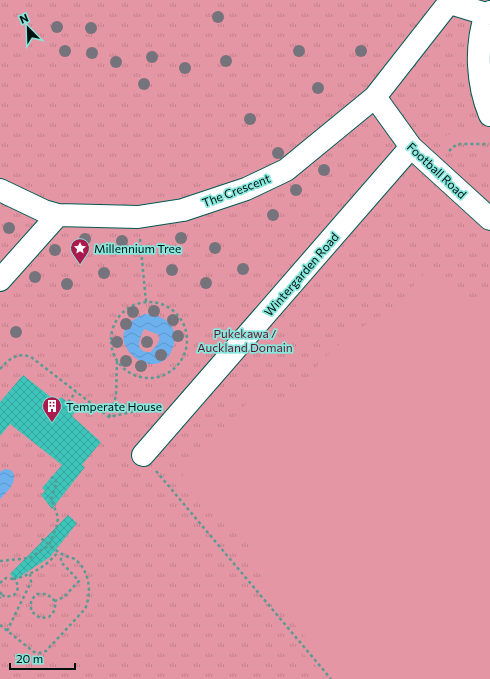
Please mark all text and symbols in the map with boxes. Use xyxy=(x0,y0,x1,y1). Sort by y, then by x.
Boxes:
north arrow xyxy=(8,8,48,48)
text: N xyxy=(18,11,30,26)
street label: Football Road xyxy=(405,139,469,201)
street label: The Crescent xyxy=(200,171,272,209)
street label: Wintergarden Road xyxy=(261,229,341,319)
place icon: Millennium Tree xyxy=(69,237,91,265)
place label: Millennium Tree xyxy=(94,241,181,255)
park label: Pukekawa / Auckland Domain xyxy=(197,326,293,354)
building icon: Temperate House xyxy=(41,395,63,423)
place label: Temperate House xyxy=(66,399,162,413)
scale bar xyxy=(10,645,75,671)
text: 20 m xyxy=(16,651,43,665)

